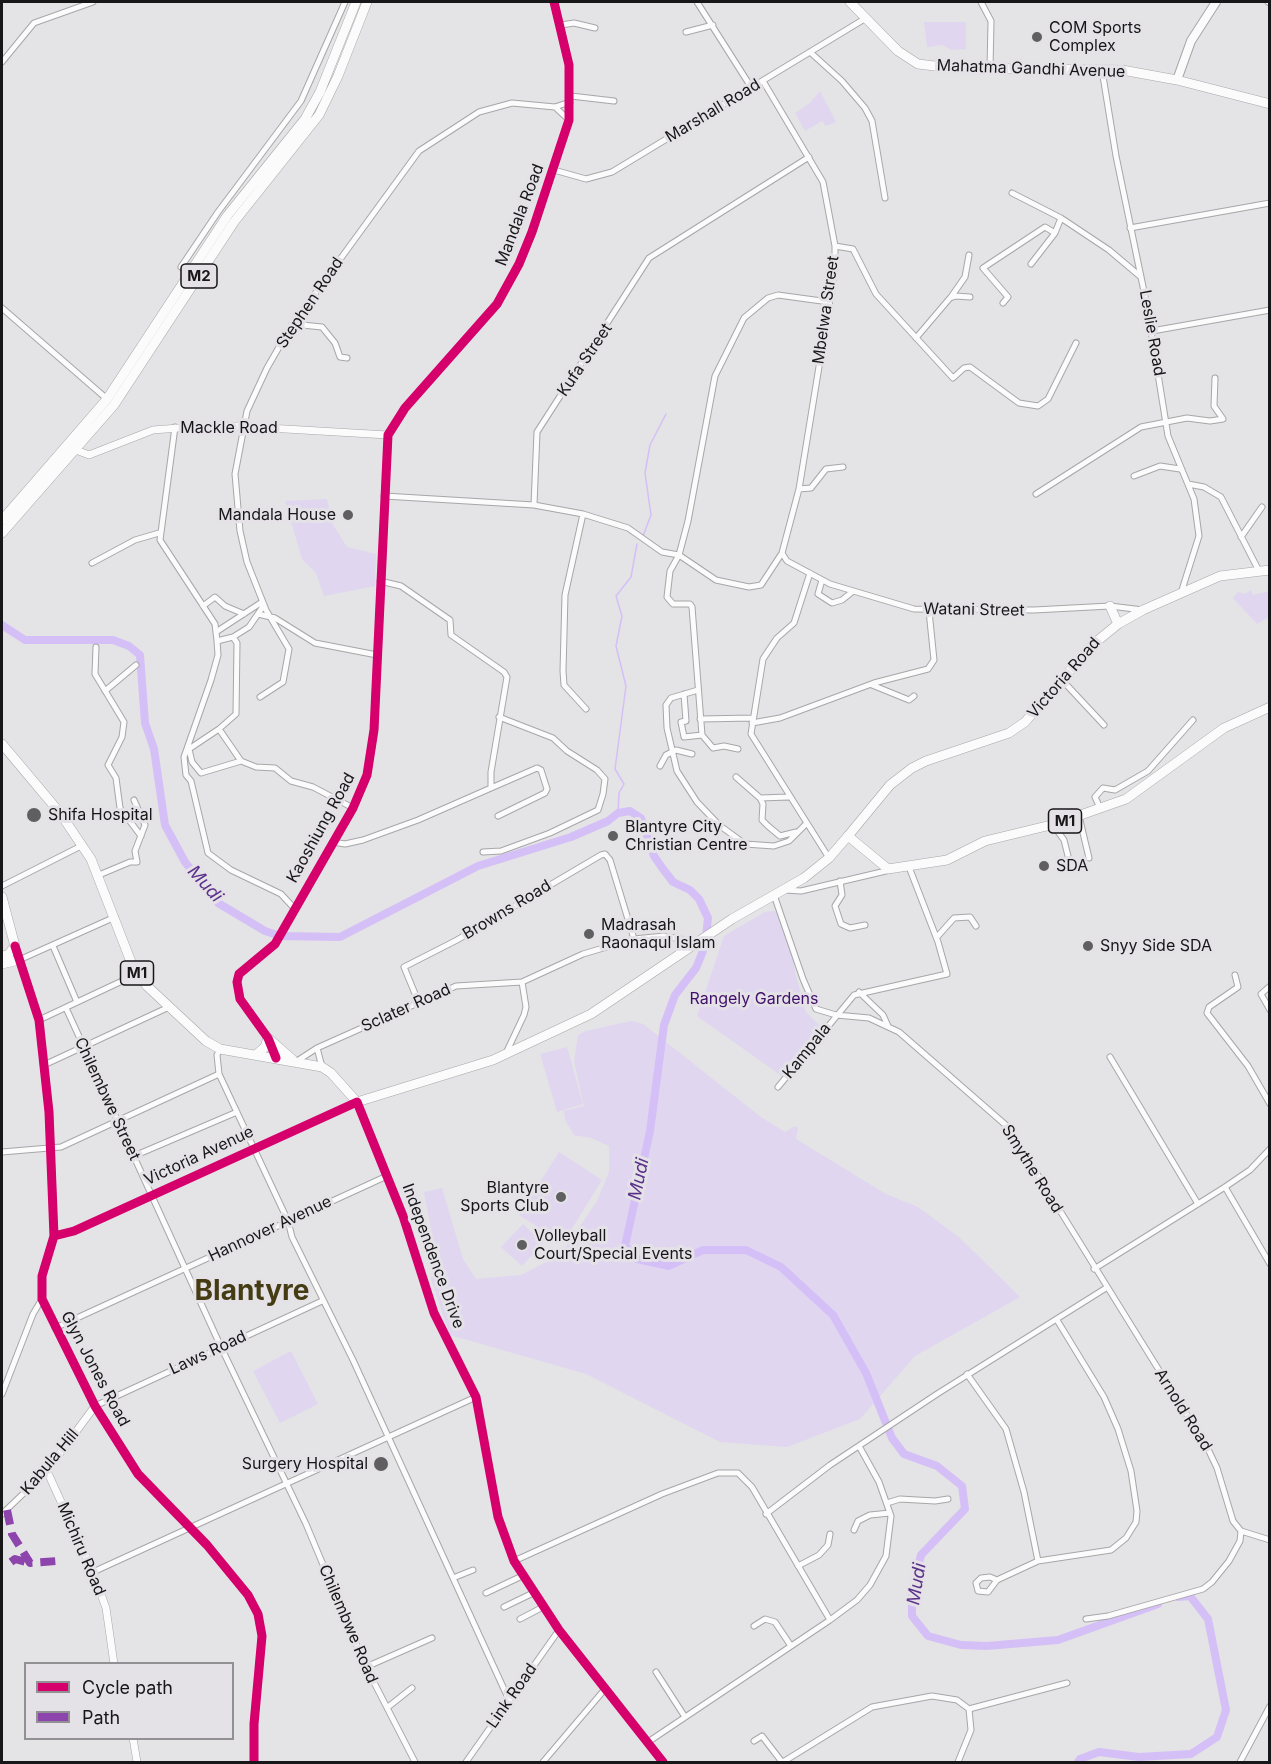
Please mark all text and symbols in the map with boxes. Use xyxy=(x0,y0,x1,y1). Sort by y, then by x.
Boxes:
place label: COM Sports Complex xyxy=(1049,18,1141,56)
marker: COM Sports Complex xyxy=(1030,30,1044,44)
street label: Mahatma Gandhi Avenue xyxy=(936,56,1126,82)
street label: Marshall Road xyxy=(662,75,764,147)
street label: Mandala Road xyxy=(492,161,548,269)
street label: Stephen Road xyxy=(272,254,348,352)
street label: Mbelwa Street xyxy=(809,255,843,365)
road number: M2 xyxy=(181,264,217,288)
street label: Leslie Road xyxy=(1135,288,1169,378)
street label: Kufa Street xyxy=(554,320,616,400)
street label: Mackle Road xyxy=(180,418,278,438)
place label: Mandala House xyxy=(218,505,336,525)
marker: Mandala House xyxy=(341,508,355,522)
street label: Watani Street xyxy=(923,600,1025,620)
street label: Victoria Road xyxy=(1024,634,1104,722)
street label: Kaoshiung Road xyxy=(283,770,359,886)
place label: Shifa Hospital xyxy=(48,805,153,825)
marker: Shifa Hospital xyxy=(25,806,43,824)
road number: M1 xyxy=(1048,809,1082,833)
place label: Blantyre City Christian Centre xyxy=(625,817,748,855)
marker: Blantyre City Christian Centre xyxy=(606,829,620,843)
place label: SDA xyxy=(1056,856,1088,876)
marker: SDA xyxy=(1037,859,1051,873)
water label: Mudi xyxy=(183,861,227,907)
street label: Browns Road xyxy=(459,876,555,944)
place label: Madrasah Raonaqul Islam xyxy=(601,915,715,953)
marker: Madrasah Raonaqul Islam xyxy=(582,927,596,941)
place label: Snyy Side SDA xyxy=(1100,936,1212,956)
marker: Snyy Side SDA xyxy=(1081,939,1095,953)
road number: M1 xyxy=(120,961,154,985)
street label: Sclater Road xyxy=(358,980,454,1036)
park label: Rangely Gardens xyxy=(690,989,818,1009)
street label: Kampala xyxy=(779,1019,835,1083)
street label: Chilembwe Street xyxy=(70,1034,144,1164)
street label: Smythe Road xyxy=(997,1121,1067,1217)
street label: Victoria Avenue xyxy=(141,1122,257,1190)
water label: Mudi xyxy=(624,1156,654,1202)
place label: Blantyre Sports Club xyxy=(460,1178,549,1216)
street label: Independence Drive xyxy=(398,1181,468,1331)
marker: Blantyre Sports Club xyxy=(554,1190,568,1204)
street label: Hannover Avenue xyxy=(205,1192,335,1266)
place label: Volleyball Court/Special Events xyxy=(534,1226,692,1264)
marker: Volleyball Court/Special Events xyxy=(515,1238,529,1252)
district label: Blantyre xyxy=(195,1275,309,1309)
street label: Glyn Jones Road xyxy=(57,1308,133,1430)
street label: Laws Road xyxy=(166,1327,250,1379)
street label: Arnold Road xyxy=(1150,1365,1216,1455)
street label: Kabula Hill xyxy=(17,1425,83,1499)
place label: Surgery Hospital xyxy=(242,1454,368,1474)
marker: Surgery Hospital xyxy=(372,1455,390,1473)
street label: Michiru Road xyxy=(53,1500,109,1598)
water label: Mudi xyxy=(903,1561,931,1607)
street label: Chilembwe Road xyxy=(314,1562,382,1686)
street label: Link Road xyxy=(483,1660,541,1732)
legend xyxy=(24,1662,234,1740)
text: Cycle path xyxy=(82,1677,173,1698)
text: Path xyxy=(82,1707,120,1728)

